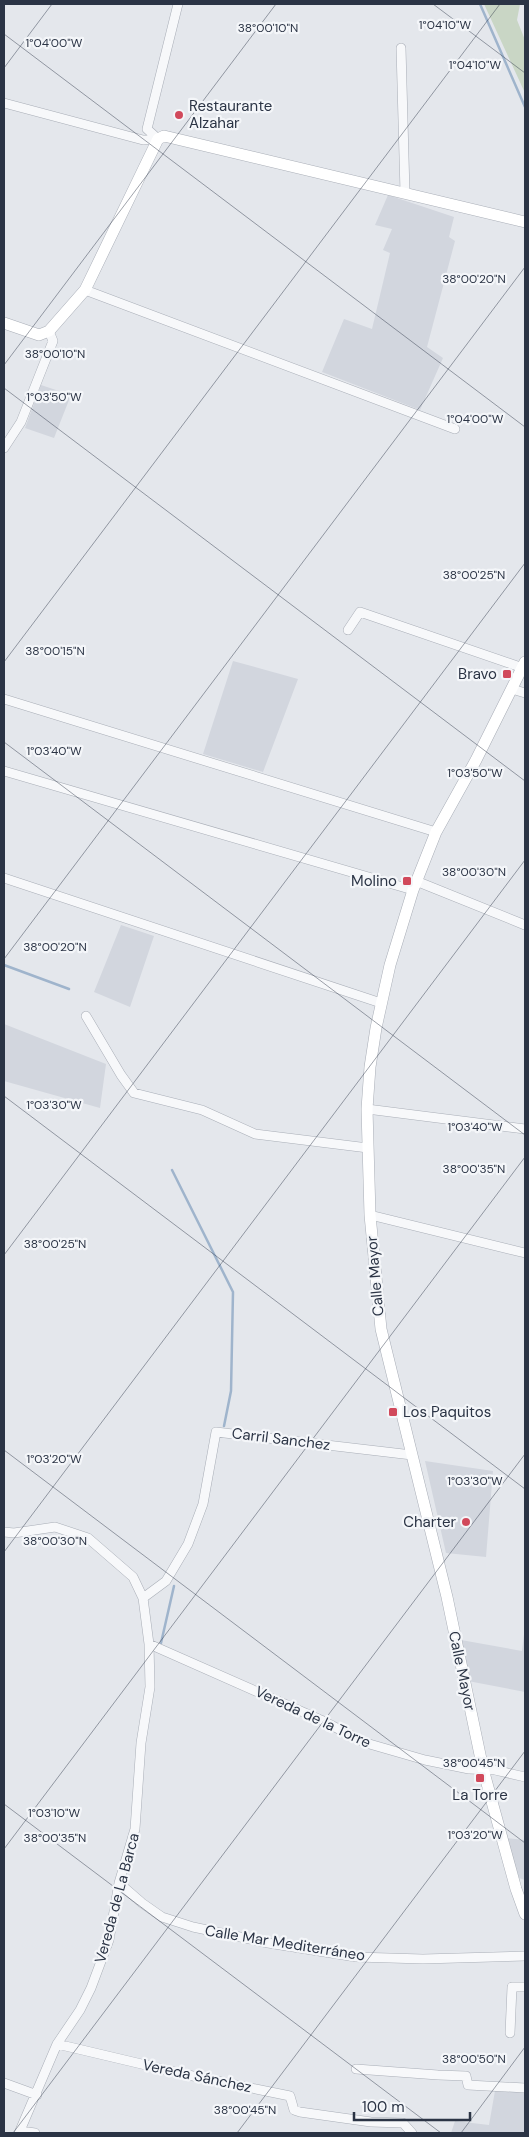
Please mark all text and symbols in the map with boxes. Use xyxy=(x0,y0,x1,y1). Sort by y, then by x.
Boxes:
text: 1°04'10"W xyxy=(419,17,472,33)
text: 38°00'10"N xyxy=(238,20,298,36)
text: 1°04'00"W xyxy=(26,35,83,51)
text: 1°04'10"W xyxy=(449,57,502,73)
place label: Restaurante Alzahar xyxy=(189,96,272,133)
marker: Restaurante Alzahar xyxy=(173,109,185,121)
text: 38°00'20"N xyxy=(442,271,506,287)
text: 38°00'10"N xyxy=(25,346,85,362)
text: 1°03'50"W xyxy=(26,389,82,405)
text: 1°04'00"W xyxy=(447,411,504,427)
text: 38°00'25"N xyxy=(443,567,505,583)
text: 38°00'15"N xyxy=(25,643,85,659)
place label: Bravo xyxy=(458,664,497,684)
marker: Bravo xyxy=(501,668,513,680)
text: 1°03'40"W xyxy=(26,743,82,759)
text: 1°03'50"W xyxy=(447,765,503,781)
text: 38°00'30"N xyxy=(442,864,506,880)
place label: Molino xyxy=(351,871,397,891)
marker: Molino xyxy=(401,875,413,887)
text: 38°00'20"N xyxy=(23,939,87,955)
text: 1°03'30"W xyxy=(26,1097,82,1113)
text: 1°03'40"W xyxy=(447,1119,503,1135)
text: 38°00'35"N xyxy=(443,1161,505,1177)
street label: Calle Mayor xyxy=(361,1234,388,1317)
text: 38°00'25"N xyxy=(24,1236,86,1252)
place label: Los Paquitos xyxy=(403,1402,491,1422)
marker: Los Paquitos xyxy=(387,1406,399,1418)
street label: Carril Sanchez xyxy=(231,1423,331,1455)
text: 1°03'20"W xyxy=(26,1451,82,1467)
text: 1°03'30"W xyxy=(447,1473,503,1489)
place label: Charter xyxy=(403,1512,456,1532)
marker: Charter xyxy=(460,1516,472,1528)
text: 38°00'30"N xyxy=(23,1533,87,1549)
street label: Calle Mayor xyxy=(444,1629,480,1713)
street label: Vereda de la Torre xyxy=(252,1681,374,1753)
text: 38°00'45"N xyxy=(443,1755,505,1771)
marker: La Torre xyxy=(474,1772,486,1784)
place label: La Torre xyxy=(452,1785,508,1805)
text: 1°03'10"W xyxy=(28,1805,80,1821)
text: 1°03'20"W xyxy=(447,1827,503,1843)
text: 38°00'35"N xyxy=(24,1830,86,1846)
street label: Vereda de La Barca xyxy=(90,1831,144,1965)
street label: Calle Mar Mediterráneo xyxy=(203,1920,367,1966)
text: 38°00'50"N xyxy=(442,2051,506,2067)
street label: Vereda Sánchez xyxy=(141,2055,253,2097)
scale bar xyxy=(354,2090,470,2122)
text: 100 m xyxy=(362,2097,405,2117)
text: 38°00'45"N xyxy=(214,2102,276,2118)

